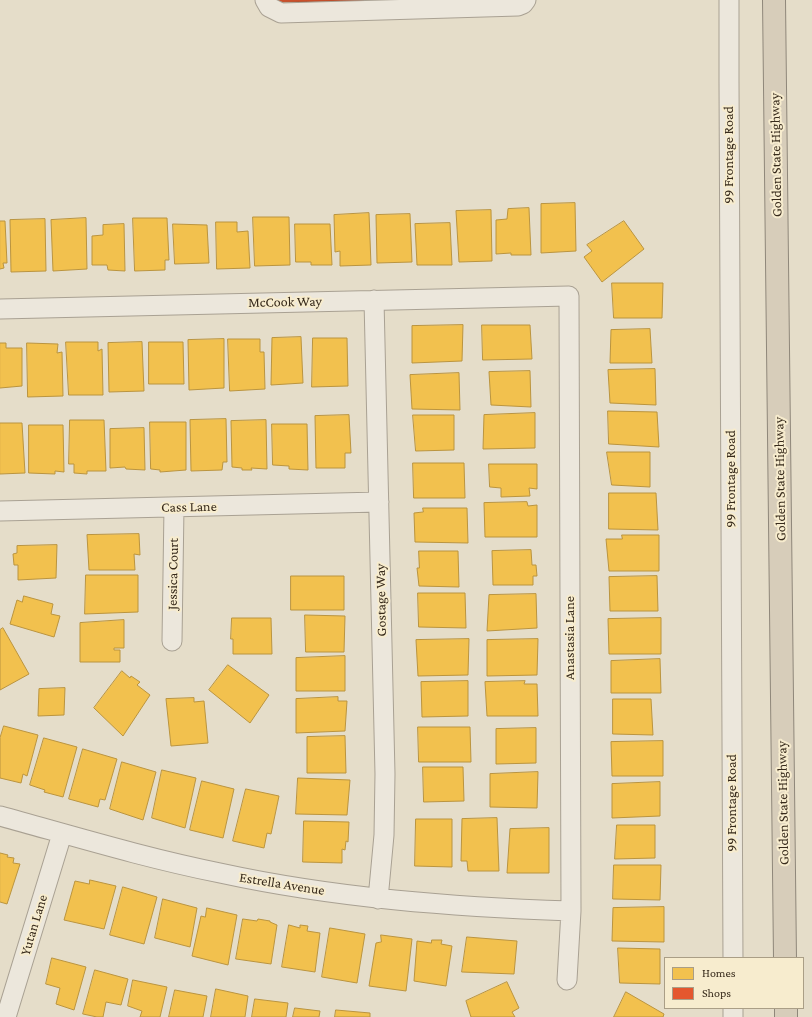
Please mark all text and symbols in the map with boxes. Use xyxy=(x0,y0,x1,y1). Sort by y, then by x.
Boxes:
street label: Golden State Highway xyxy=(767,93,785,217)
street label: 99 Frontage Road xyxy=(721,106,737,204)
street label: McCook Way xyxy=(248,293,322,311)
street label: Golden State Highway xyxy=(771,417,789,541)
street label: 99 Frontage Road xyxy=(723,430,739,528)
street label: Cass Lane xyxy=(161,498,217,516)
street label: Jessica Court xyxy=(164,538,182,610)
street label: Gostage Way xyxy=(372,563,390,637)
street label: Anastasia Lane xyxy=(562,596,578,680)
street label: Golden State Highway xyxy=(774,741,792,865)
street label: 99 Frontage Road xyxy=(724,754,740,852)
street label: Estrella Avenue xyxy=(238,869,326,899)
street label: Yutan Lane xyxy=(17,893,51,957)
legend xyxy=(664,957,804,1009)
text: Homes xyxy=(702,966,735,980)
text: Shops xyxy=(702,986,731,1000)

